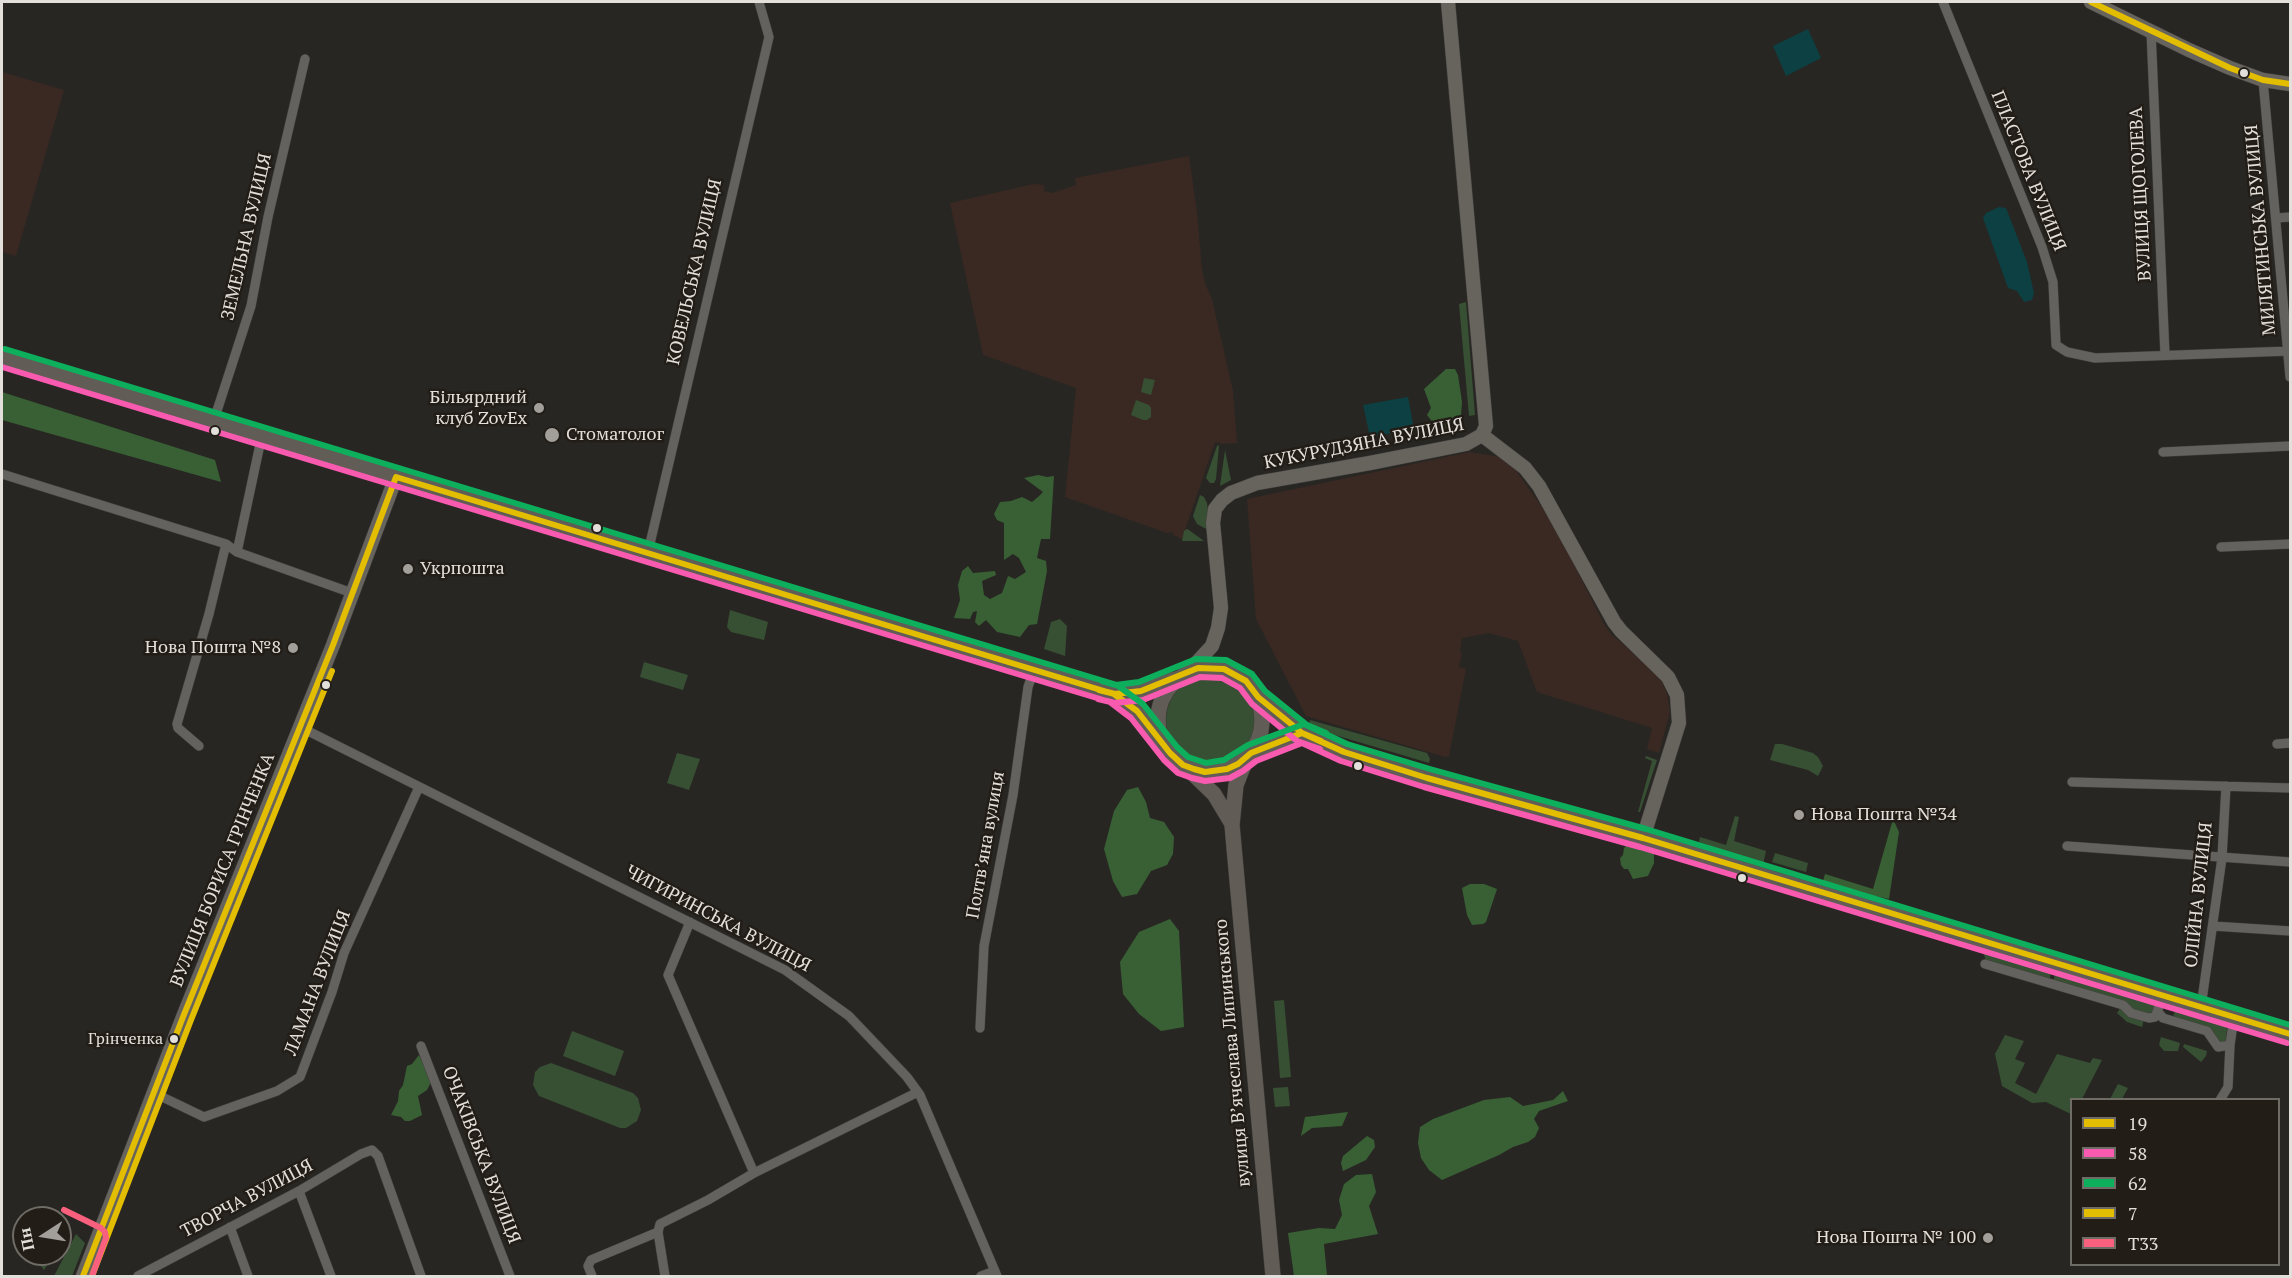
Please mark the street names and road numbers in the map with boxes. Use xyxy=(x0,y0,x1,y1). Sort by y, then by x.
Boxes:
street label: ПЛАСТОВА ВУЛИЦЯ xyxy=(1986,88,2070,254)
street label: ВУЛИЦЯ ЩОГОЛЕВА xyxy=(2126,106,2156,282)
street label: МИЛЯТИНСЬКА ВУЛИЦЯ xyxy=(2241,124,2281,336)
street label: ЗЕМЕЛЬНА ВУЛИЦЯ xyxy=(217,151,277,323)
street label: КОВЕЛЬСЬКА ВУЛИЦЯ xyxy=(663,177,727,367)
street label: КУКУРУДЗЯНА ВУЛИЦЯ xyxy=(1262,414,1466,474)
street label: ВУЛИЦЯ БОРИСА ГРІНЧЕНКА xyxy=(166,750,280,990)
street label: Полтвʼяна вулиця xyxy=(962,770,1010,920)
street label: ОЛІЙНА ВУЛИЦЯ xyxy=(2181,821,2217,969)
street label: ЧИГИРИНСЬКА ВУЛИЦЯ xyxy=(622,861,814,977)
street label: ЛАМАНА ВУЛИЦЯ xyxy=(280,907,356,1059)
street label: вулиця Вʼячеслава Липинського xyxy=(1211,918,1255,1188)
street label: ОЧАКІВСЬКА ВУЛИЦЯ xyxy=(437,1063,525,1247)
street label: ТВОРЧА ВУЛИЦЯ xyxy=(177,1155,317,1243)

